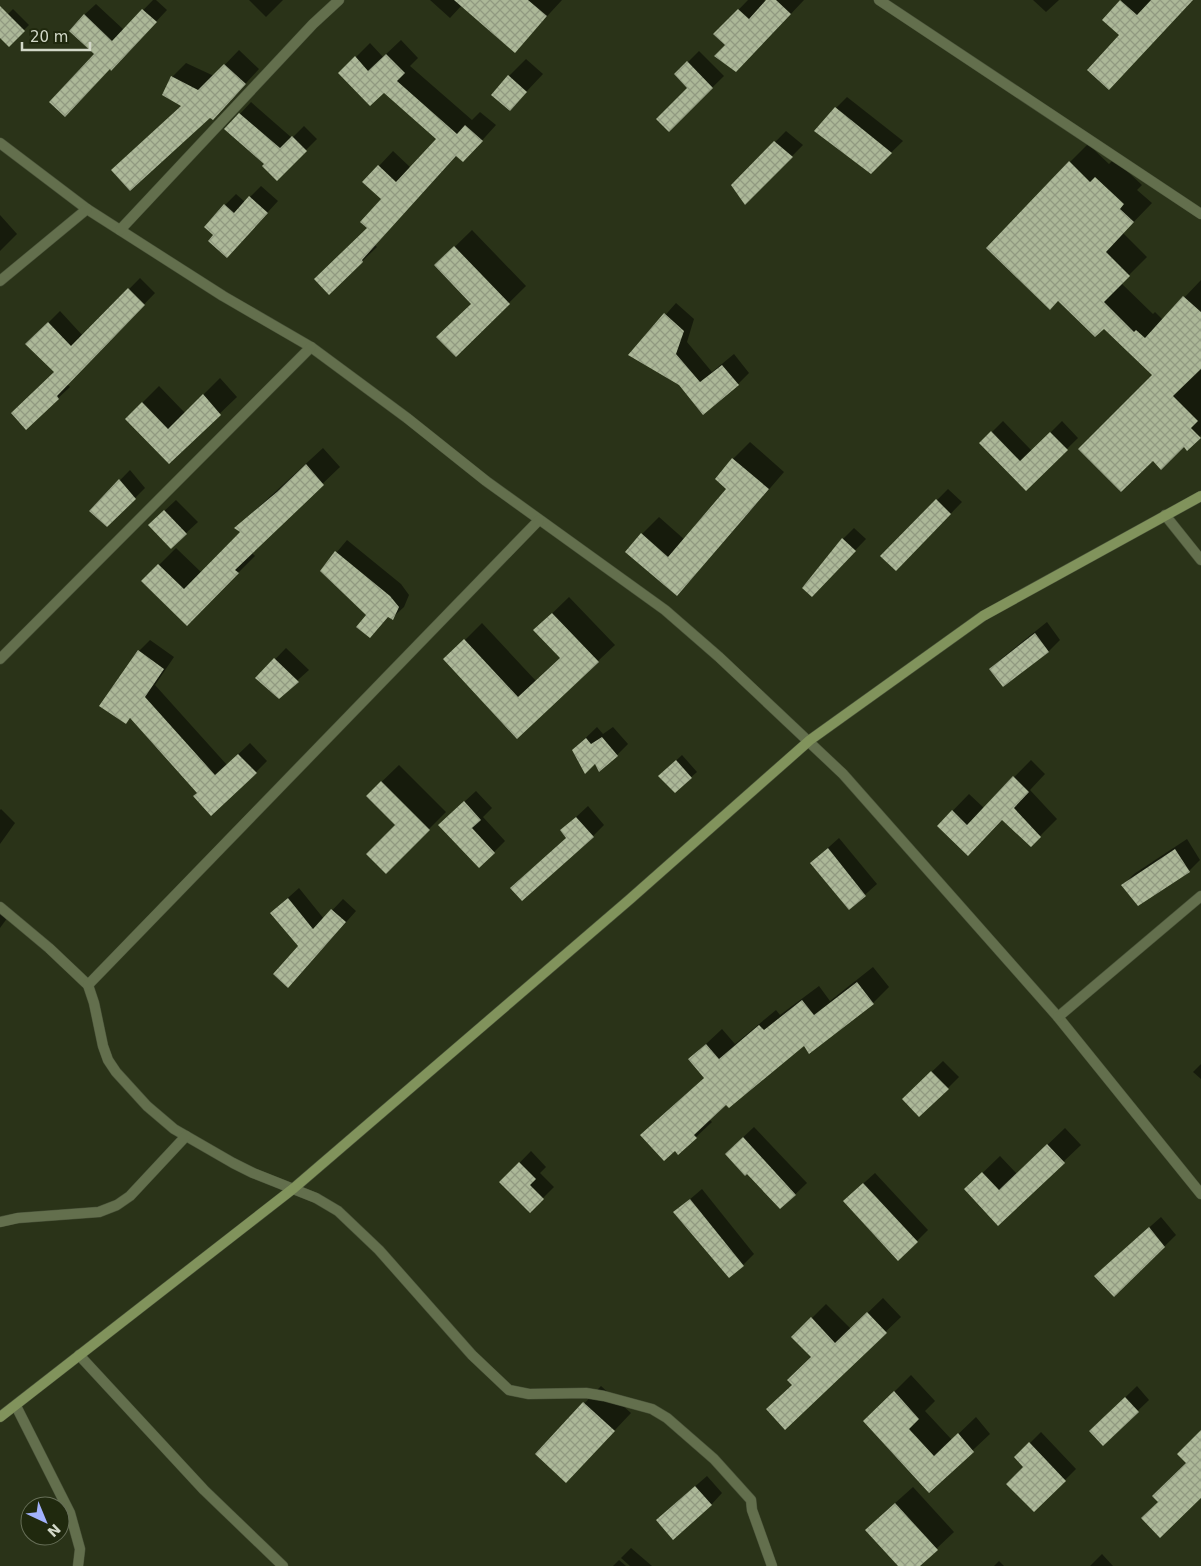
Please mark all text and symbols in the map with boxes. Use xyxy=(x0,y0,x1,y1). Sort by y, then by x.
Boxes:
scale bar xyxy=(22,20,90,52)
text: 20 m xyxy=(30,28,68,46)
north arrow xyxy=(20,1496,70,1546)
text: N xyxy=(44,1521,64,1540)

